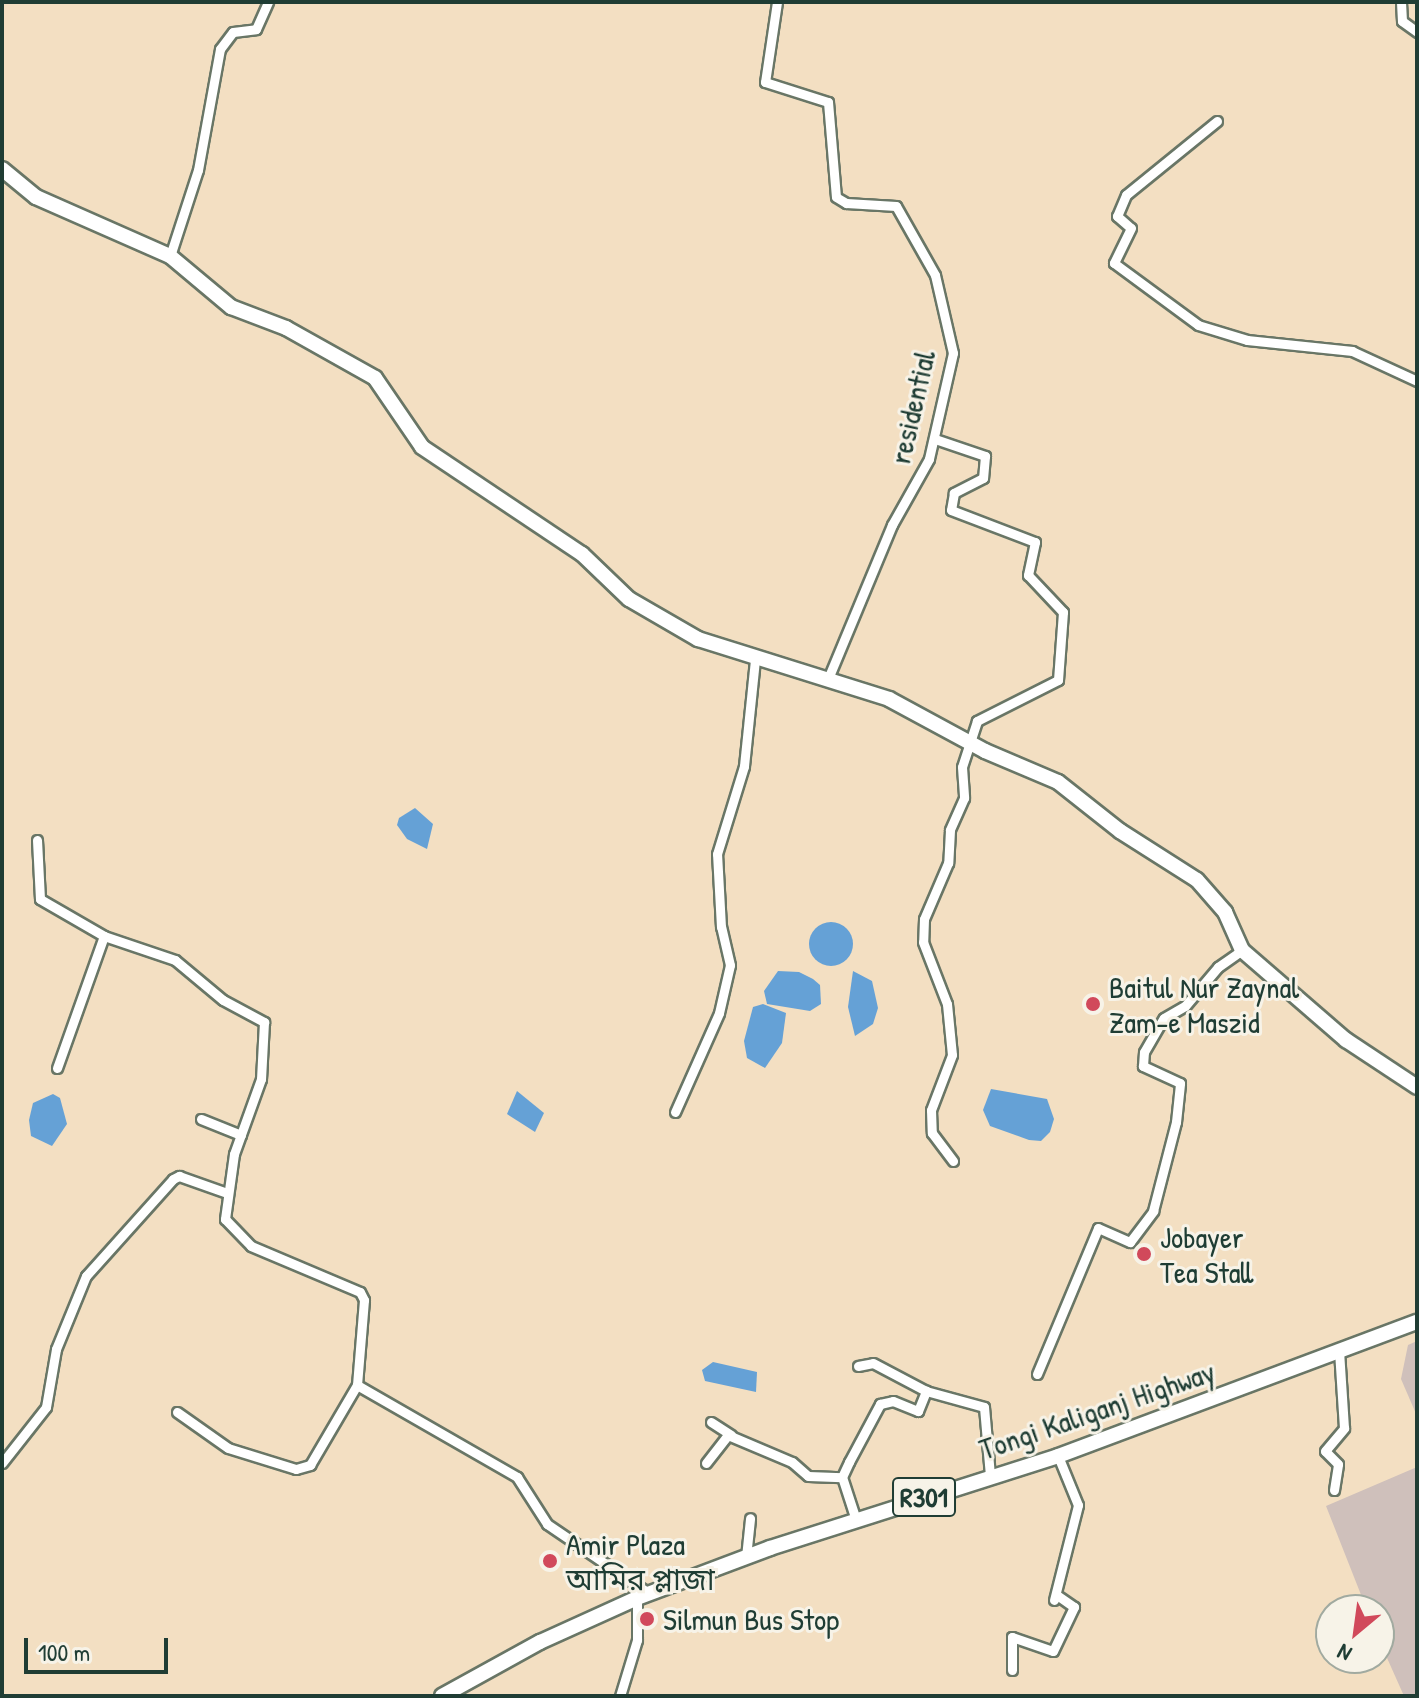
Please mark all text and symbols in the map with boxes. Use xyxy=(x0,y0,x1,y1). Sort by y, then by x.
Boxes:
street label: residential xyxy=(881,347,943,467)
place label: Baitul Nur Zaynal Zam-e Maszid xyxy=(1109,969,1299,1040)
marker: Baitul Nur Zaynal Zam-e Maszid xyxy=(1084,995,1102,1013)
place label: Jobayer Tea Stall xyxy=(1160,1219,1253,1290)
marker: Jobayer Tea Stall xyxy=(1135,1245,1153,1263)
street label: Tongi Kaliganj Highway xyxy=(975,1353,1219,1467)
road number: R301 xyxy=(892,1473,956,1521)
place label: Amir Plaza আমির প্লাজা xyxy=(566,1526,715,1596)
marker: Amir Plaza আমির প্লাজা xyxy=(541,1552,559,1570)
north arrow xyxy=(1315,1594,1395,1674)
place label: Silmun Bus Stop xyxy=(663,1601,839,1637)
marker: Silmun Bus Stop xyxy=(638,1610,656,1628)
scale bar xyxy=(28,1622,172,1672)
text: 100 m xyxy=(38,1636,90,1668)
text: N xyxy=(1332,1637,1357,1669)

